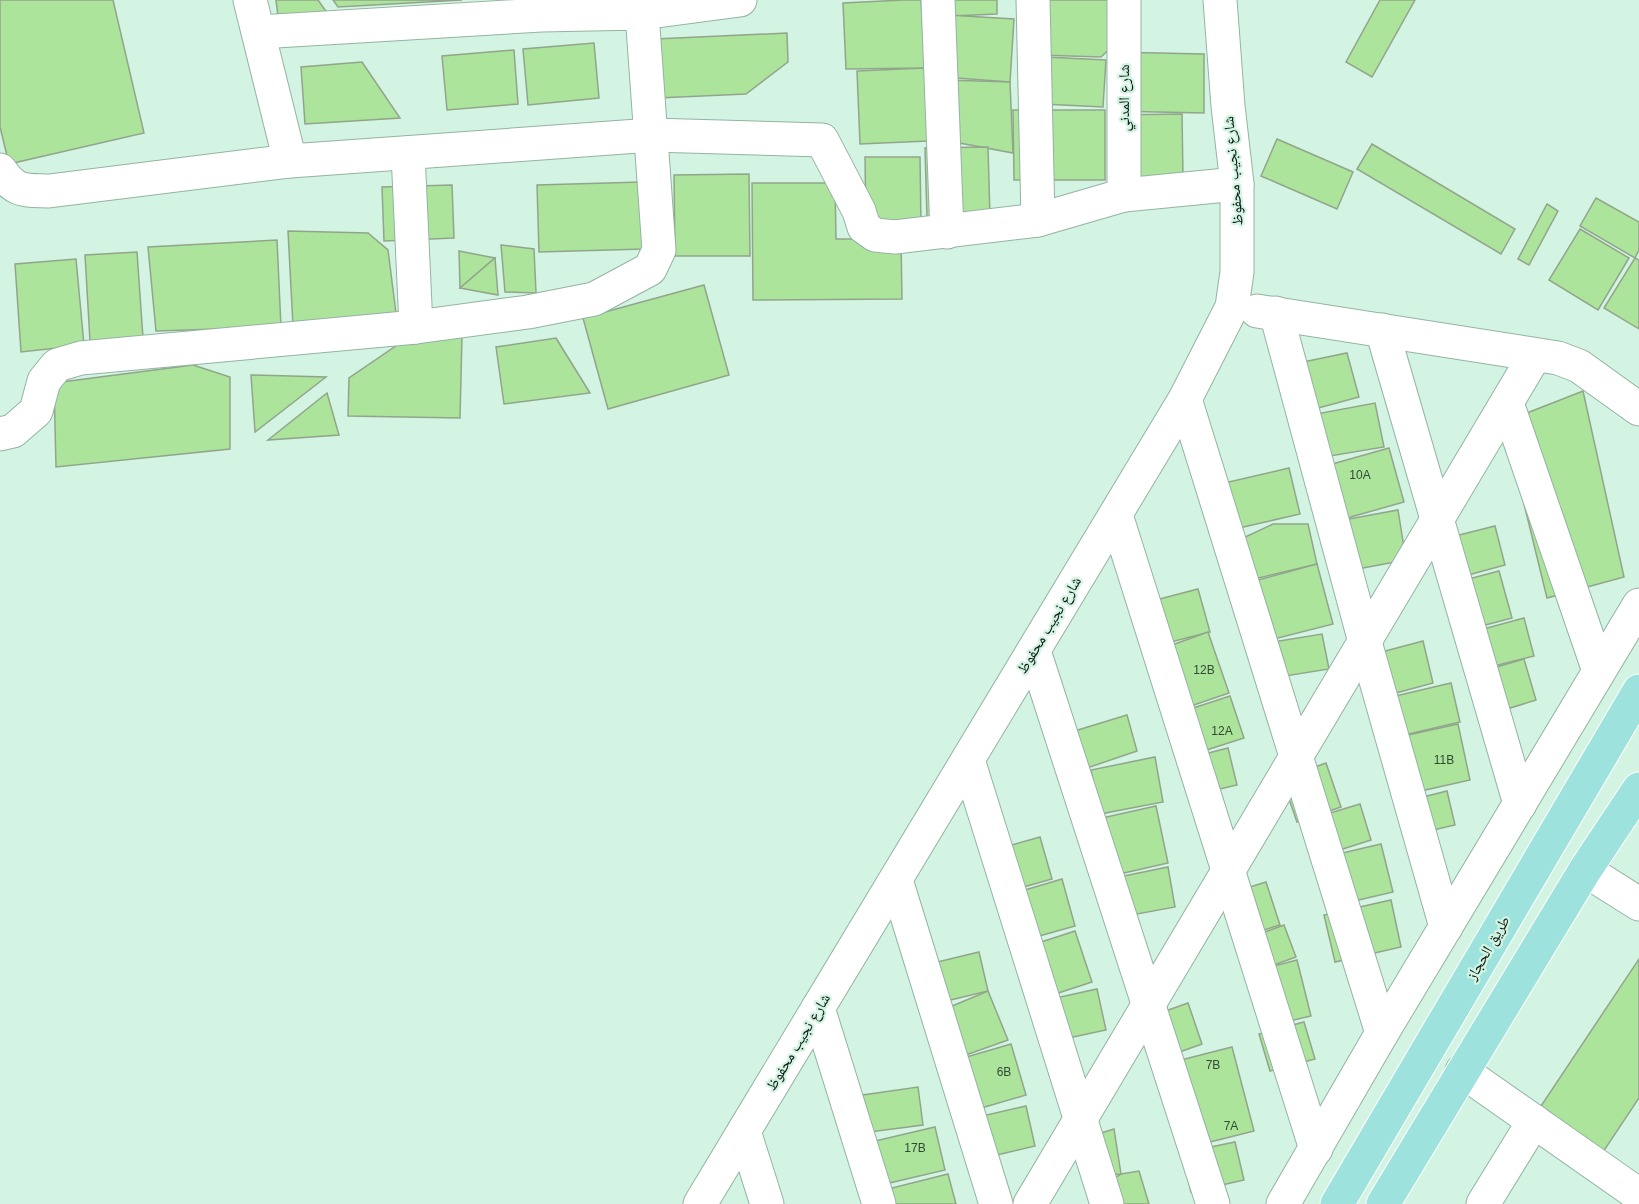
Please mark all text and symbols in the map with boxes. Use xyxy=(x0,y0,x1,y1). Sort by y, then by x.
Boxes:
street label: شارع المدني xyxy=(1115,64,1136,132)
street label: شارع نجيب محفوظ xyxy=(1219,115,1248,226)
house number: 10A xyxy=(1349,468,1371,482)
street label: شارع نجيب محفوظ xyxy=(1013,573,1086,677)
house number: 12B xyxy=(1193,663,1215,677)
house number: 12A xyxy=(1211,724,1233,738)
house number: 11B xyxy=(1434,753,1454,767)
street label: طريق الحجاز xyxy=(1462,913,1515,985)
street label: شارع نجيب محفوظ xyxy=(762,990,835,1094)
house number: 7B xyxy=(1206,1058,1220,1072)
house number: 6B xyxy=(997,1065,1011,1079)
house number: 7A xyxy=(1224,1119,1238,1133)
house number: 17B xyxy=(904,1141,926,1155)

